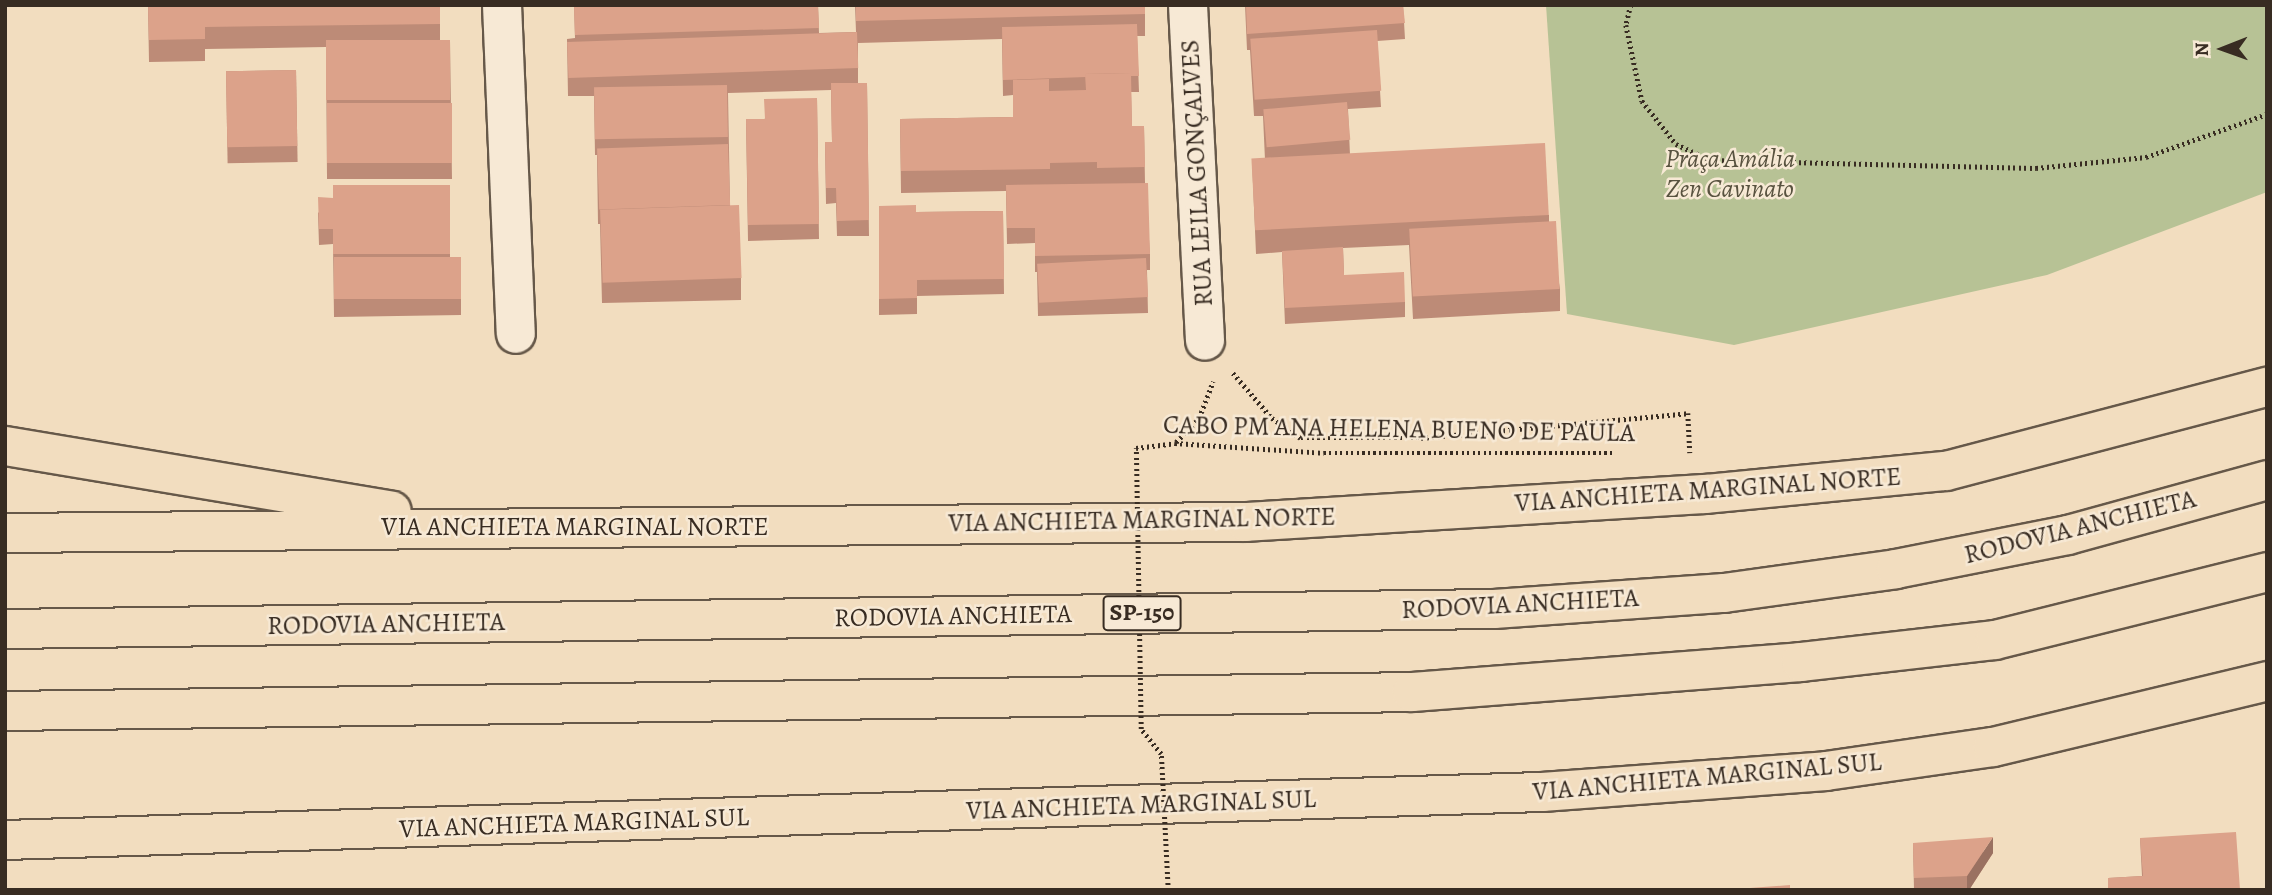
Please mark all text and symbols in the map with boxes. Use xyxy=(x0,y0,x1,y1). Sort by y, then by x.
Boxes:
north arrow xyxy=(2188,14,2258,84)
street label: RUA LEILA GONÇALVES xyxy=(1174,39,1220,307)
text: N xyxy=(2189,42,2215,57)
park label: Praça Amália Zen Cavinato xyxy=(1665,143,1795,204)
street label: CABO PM ANA HELENA BUENO DE PAULA xyxy=(1163,409,1635,449)
street label: VIA ANCHIETA MARGINAL NORTE xyxy=(1514,461,1902,519)
street label: RODOVIA ANCHIETA xyxy=(1961,483,2199,571)
street label: VIA ANCHIETA MARGINAL NORTE xyxy=(948,501,1336,539)
street label: VIA ANCHIETA MARGINAL NORTE xyxy=(381,511,769,543)
street label: RODOVIA ANCHIETA xyxy=(1401,582,1639,626)
road number: SP-150 xyxy=(1102,592,1182,634)
street label: RODOVIA ANCHIETA xyxy=(834,598,1072,634)
street label: RODOVIA ANCHIETA xyxy=(267,606,505,642)
street label: VIA ANCHIETA MARGINAL SUL xyxy=(1531,746,1883,808)
street label: VIA ANCHIETA MARGINAL SUL xyxy=(966,783,1316,827)
street label: VIA ANCHIETA MARGINAL SUL xyxy=(399,801,749,845)

